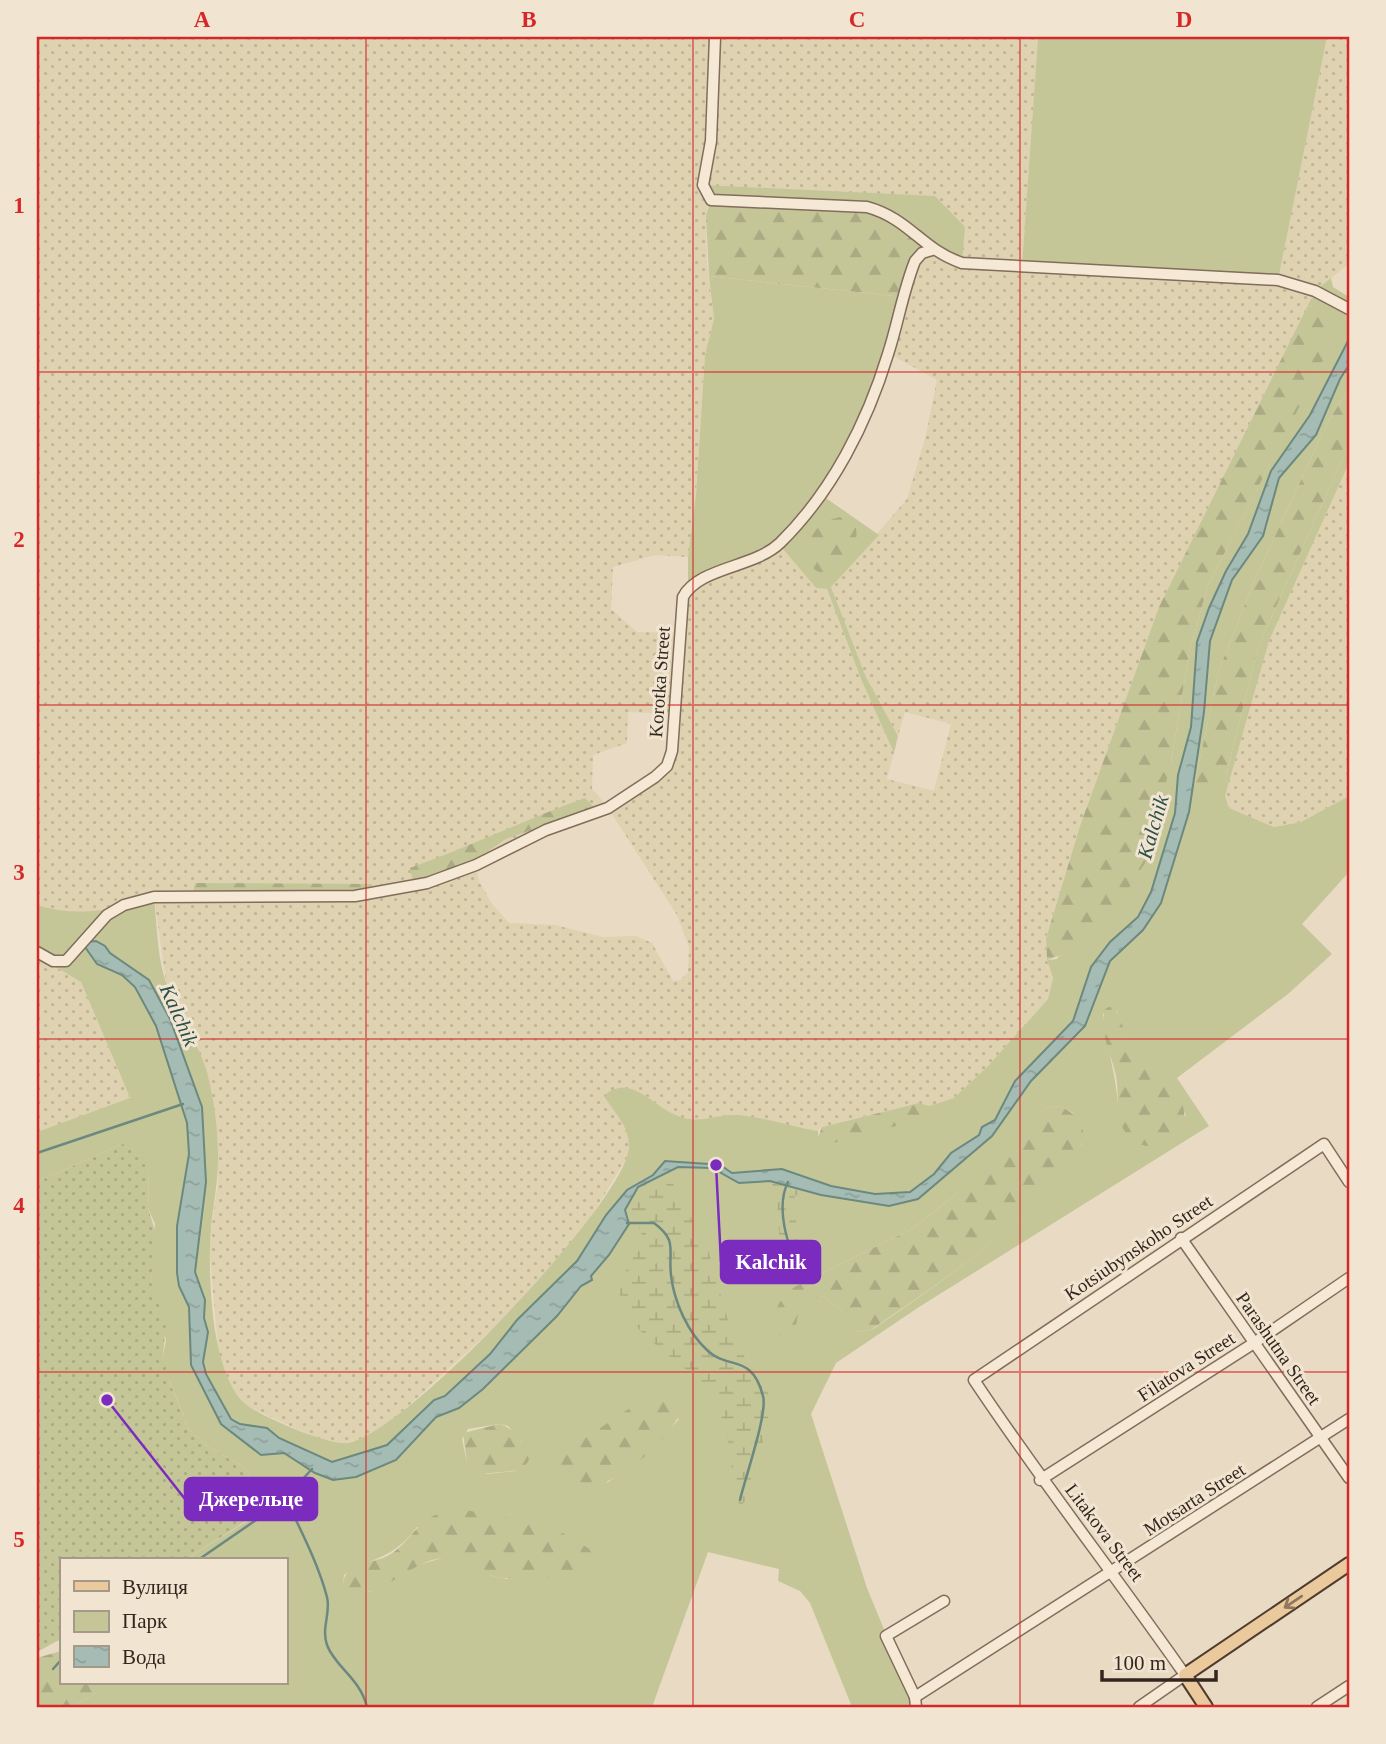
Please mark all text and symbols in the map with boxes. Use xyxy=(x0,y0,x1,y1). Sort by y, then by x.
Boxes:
text: A xyxy=(194,7,211,32)
text: B xyxy=(521,7,537,32)
text: C xyxy=(849,7,865,32)
text: D xyxy=(1176,7,1192,32)
text: 1 xyxy=(13,193,25,218)
text: 2 xyxy=(13,527,25,552)
street label: Korotka Street xyxy=(645,625,674,738)
water label: Kalchik xyxy=(1132,792,1174,863)
text: 3 xyxy=(13,860,25,885)
water label: Kalchik xyxy=(154,979,204,1050)
street label: Kotsiubynskoho Street xyxy=(1060,1190,1217,1305)
text: 4 xyxy=(13,1193,25,1218)
callout: Kalchik xyxy=(721,1241,820,1283)
text: Kalchik xyxy=(735,1250,807,1274)
street label: Parashutna Street xyxy=(1232,1288,1326,1409)
street label: Filatova Street xyxy=(1134,1327,1239,1406)
street label: Motsarta Street xyxy=(1140,1458,1249,1540)
callout: Джерельце xyxy=(185,1478,317,1520)
street label: Litakova Street xyxy=(1061,1479,1149,1586)
text: Джерельце xyxy=(199,1487,303,1511)
text: 5 xyxy=(13,1527,25,1552)
legend xyxy=(60,1558,287,1684)
text: Вулиця xyxy=(122,1575,188,1599)
one-way arrow xyxy=(1284,1595,1303,1610)
text: Парк xyxy=(122,1609,168,1633)
scale bar xyxy=(1102,1639,1216,1683)
text: Вода xyxy=(122,1645,167,1669)
text: 100 m xyxy=(1113,1651,1166,1675)

